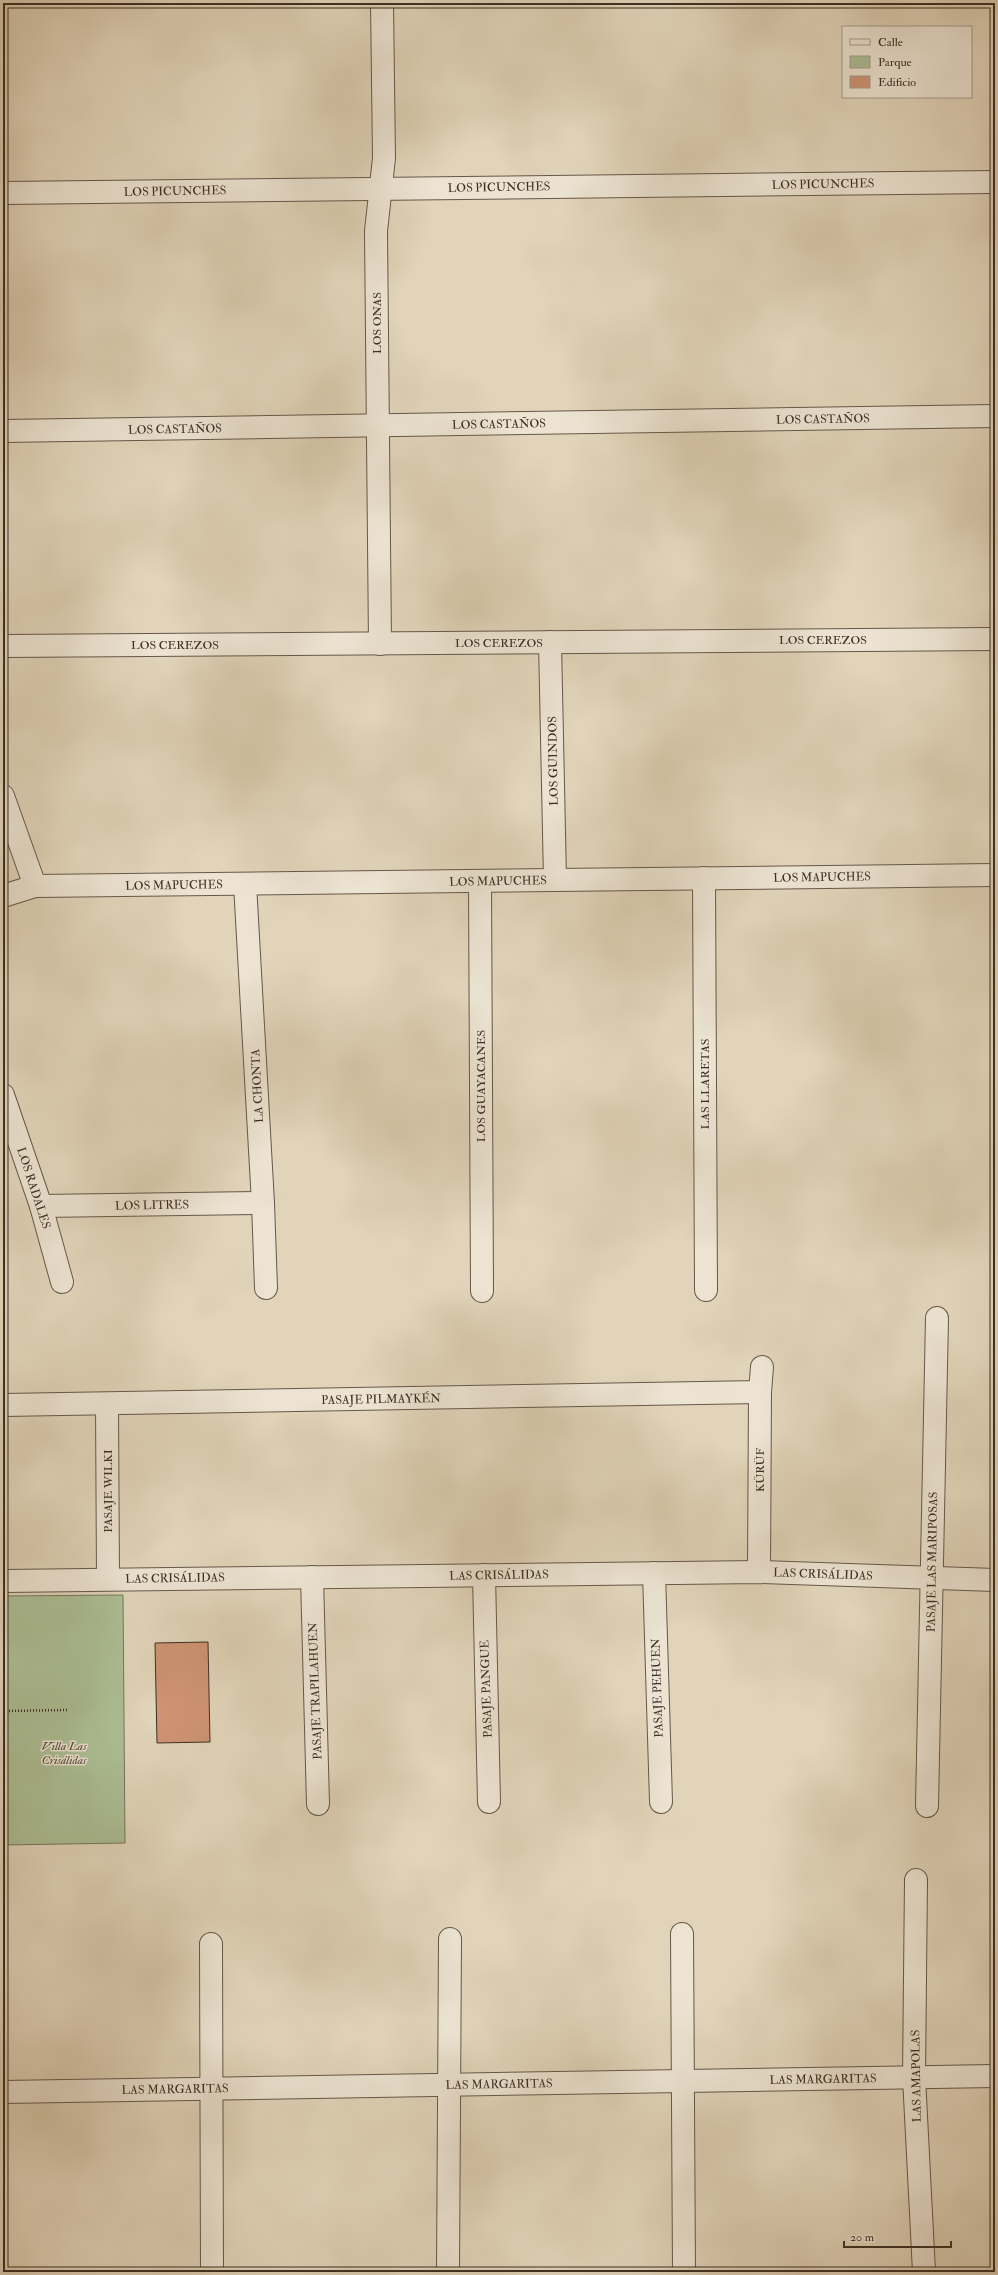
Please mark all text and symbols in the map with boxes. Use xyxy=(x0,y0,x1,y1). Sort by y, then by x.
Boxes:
legend xyxy=(842,26,972,98)
text: Calle xyxy=(878,35,903,50)
text: Parque xyxy=(878,55,912,70)
text: Edificio xyxy=(878,75,916,90)
street label: LOS PICUNCHES xyxy=(771,176,875,193)
street label: LOS PICUNCHES xyxy=(447,179,551,196)
street label: LOS PICUNCHES xyxy=(123,183,227,200)
street label: LOS ONAS xyxy=(370,292,385,354)
street label: LOS CASTAÑOS xyxy=(776,411,870,428)
street label: LOS CASTAÑOS xyxy=(452,416,546,433)
street label: LOS CASTAÑOS xyxy=(128,421,222,438)
street label: LOS CEREZOS xyxy=(779,633,867,648)
street label: LOS CEREZOS xyxy=(455,636,543,651)
street label: LOS CEREZOS xyxy=(131,638,219,653)
street label: LOS GUINDOS xyxy=(545,716,562,806)
street label: LOS MAPUCHES xyxy=(773,869,871,886)
street label: LOS MAPUCHES xyxy=(449,873,547,890)
street label: LOS MAPUCHES xyxy=(125,877,223,894)
street label: LOS GUAYACANES xyxy=(474,1030,489,1142)
street label: LAS LLARETAS xyxy=(698,1038,713,1130)
street label: LA CHONTA xyxy=(248,1048,267,1123)
street label: LOS RADALES xyxy=(13,1145,54,1231)
street label: LOS LITRES xyxy=(115,1197,189,1214)
street label: PASAJE PILMAYKÉN xyxy=(321,1391,441,1408)
street label: KÜRÜF xyxy=(753,1447,768,1492)
street label: PASAJE WILKI xyxy=(101,1449,116,1533)
street label: PASAJE LAS MARIPOSAS xyxy=(924,1492,941,1632)
street label: LAS CRISÁLIDAS xyxy=(773,1565,873,1584)
street label: LAS CRISÁLIDAS xyxy=(449,1567,549,1584)
street label: LAS CRISÁLIDAS xyxy=(125,1570,225,1587)
street label: PASAJE TRAPILAHUEN xyxy=(306,1622,325,1760)
street label: PASAJE PEHUEN xyxy=(648,1638,667,1738)
street label: PASAJE PANGUE xyxy=(477,1639,496,1738)
park label: Villa Las Crisálidas xyxy=(42,1739,87,1768)
street label: LAS AMAPOLAS xyxy=(908,2030,925,2122)
street label: LAS MARGARITAS xyxy=(769,2071,877,2088)
street label: LAS MARGARITAS xyxy=(445,2076,553,2093)
street label: LAS MARGARITAS xyxy=(121,2081,229,2098)
scale bar xyxy=(844,2223,951,2249)
text: 20 m xyxy=(850,2230,875,2245)

